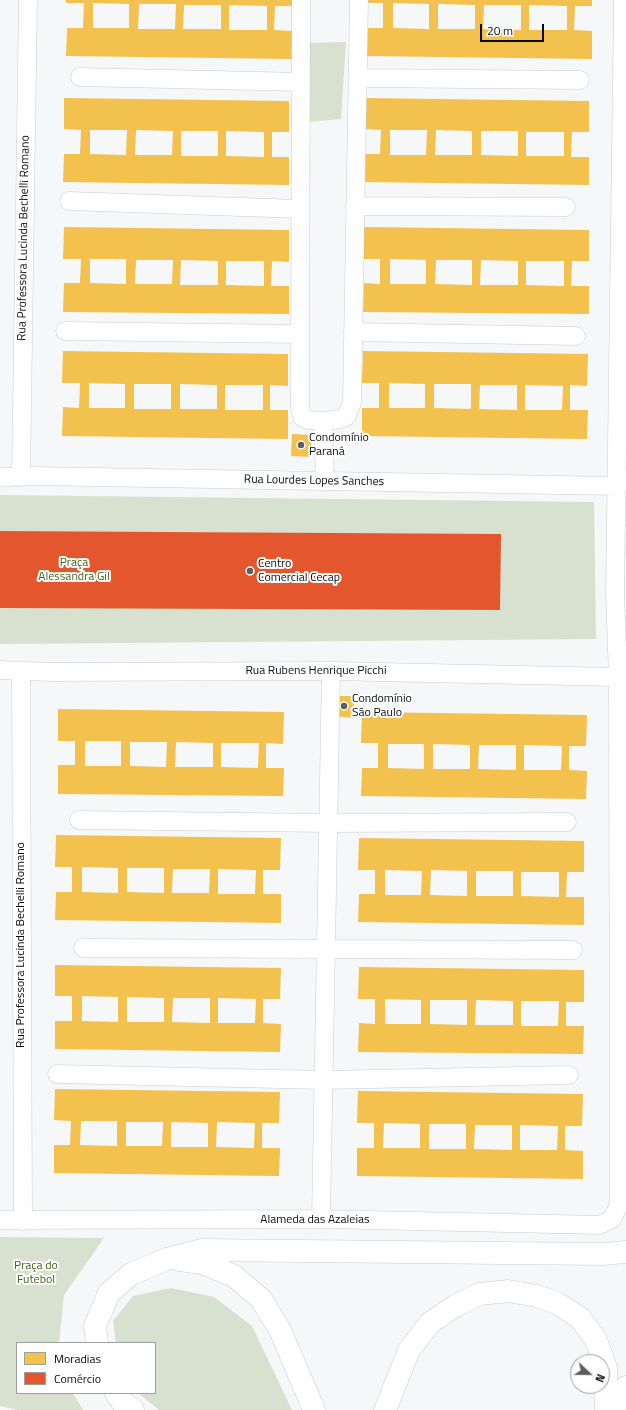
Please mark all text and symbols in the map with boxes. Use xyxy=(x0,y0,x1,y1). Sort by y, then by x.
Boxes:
scale bar xyxy=(482,16,546,42)
text: 20 m xyxy=(487,21,513,40)
street label: Rua Professora Lucinda Bechelli Romano xyxy=(15,135,33,341)
place label: Condomínio Paraná xyxy=(309,431,369,459)
marker: Condomínio Paraná xyxy=(296,440,306,450)
street label: Rua Lourdes Lopes Sanches xyxy=(244,473,384,489)
park label: Praça Alessandra Gil xyxy=(38,556,110,584)
place label: Centro Comercial Cecap xyxy=(258,557,340,585)
marker: Centro Comercial Cecap xyxy=(245,566,255,576)
street label: Rua Rubens Henrique Picchi xyxy=(245,664,387,678)
place label: Condomínio São Paulo xyxy=(352,692,412,720)
marker: Condomínio São Paulo xyxy=(339,701,349,711)
street label: Rua Professora Lucinda Bechelli Romano xyxy=(14,842,28,1048)
street label: Alameda das Azaleias xyxy=(260,1213,370,1227)
park label: Praça do Futebol xyxy=(14,1259,58,1287)
legend xyxy=(16,1342,156,1394)
text: Moradias xyxy=(54,1349,101,1368)
north arrow xyxy=(570,1354,610,1394)
text: Comércio xyxy=(54,1369,101,1388)
text: N xyxy=(591,1372,609,1385)

